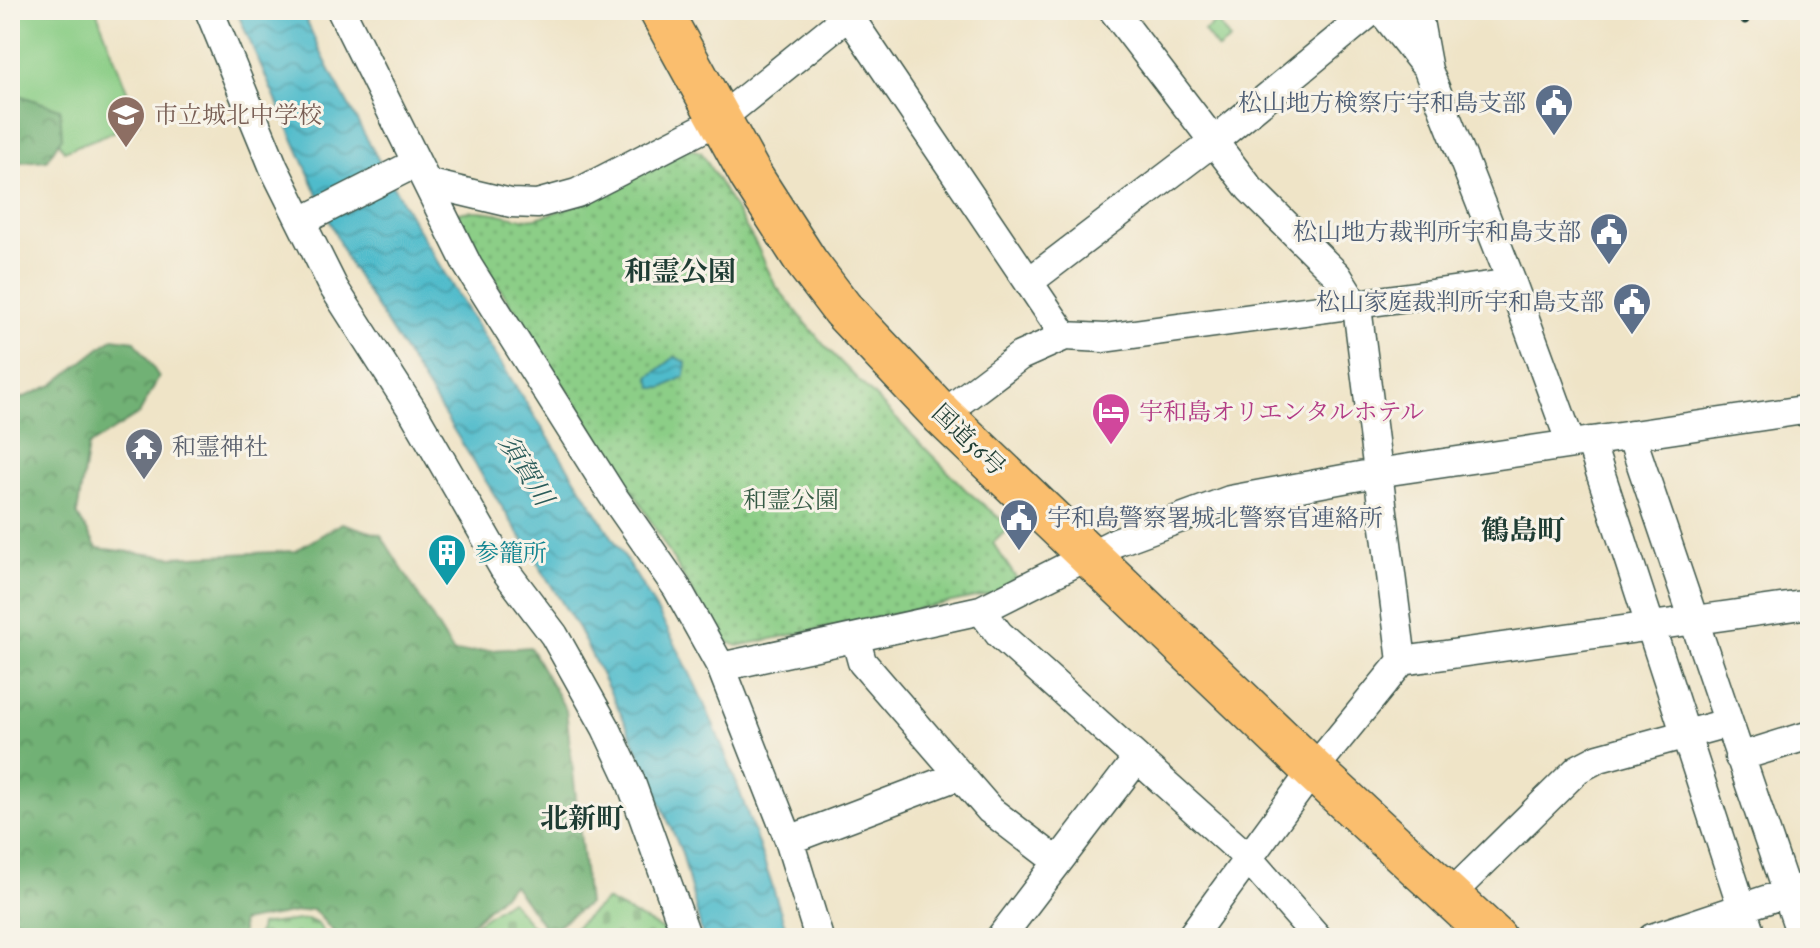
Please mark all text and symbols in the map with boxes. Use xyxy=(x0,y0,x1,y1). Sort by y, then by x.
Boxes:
public building icon: 松山地方検察庁宇和島支部 xyxy=(1533,82,1575,137)
place label: 松山地方検察庁宇和島支部 xyxy=(1238,89,1526,120)
school or university icon: 市立城北中学校 xyxy=(105,94,147,149)
place label: 市立城北中学校 xyxy=(154,101,322,132)
public building icon: 松山地方裁判所宇和島支部 xyxy=(1588,211,1630,266)
place label: 松山地方裁判所宇和島支部 xyxy=(1293,218,1581,249)
district label: 和霊公園 xyxy=(624,256,736,291)
public building icon: 松山家庭裁判所宇和島支部 xyxy=(1611,281,1653,336)
place label: 松山家庭裁判所宇和島支部 xyxy=(1316,288,1604,319)
hotel icon: 宇和島オリエンタルホテル xyxy=(1090,391,1132,446)
street label: 国道56号 xyxy=(925,398,1011,484)
place label: 宇和島オリエンタルホテル xyxy=(1139,398,1424,429)
temple icon: 和霊神社 xyxy=(123,426,165,481)
water label: 須賀川 xyxy=(490,429,561,515)
place label: 和霊神社 xyxy=(172,433,268,464)
park label: 和霊公園 xyxy=(743,486,839,517)
public building icon: 宇和島警察署城北警察官連絡所 xyxy=(998,497,1040,552)
place label: 宇和島警察署城北警察官連絡所 xyxy=(1047,504,1383,535)
district label: 鶴島町 xyxy=(1481,515,1565,550)
building icon: 参籠所 xyxy=(426,532,468,587)
place label: 参籠所 xyxy=(475,539,547,570)
district label: 北新町 xyxy=(540,803,624,838)

